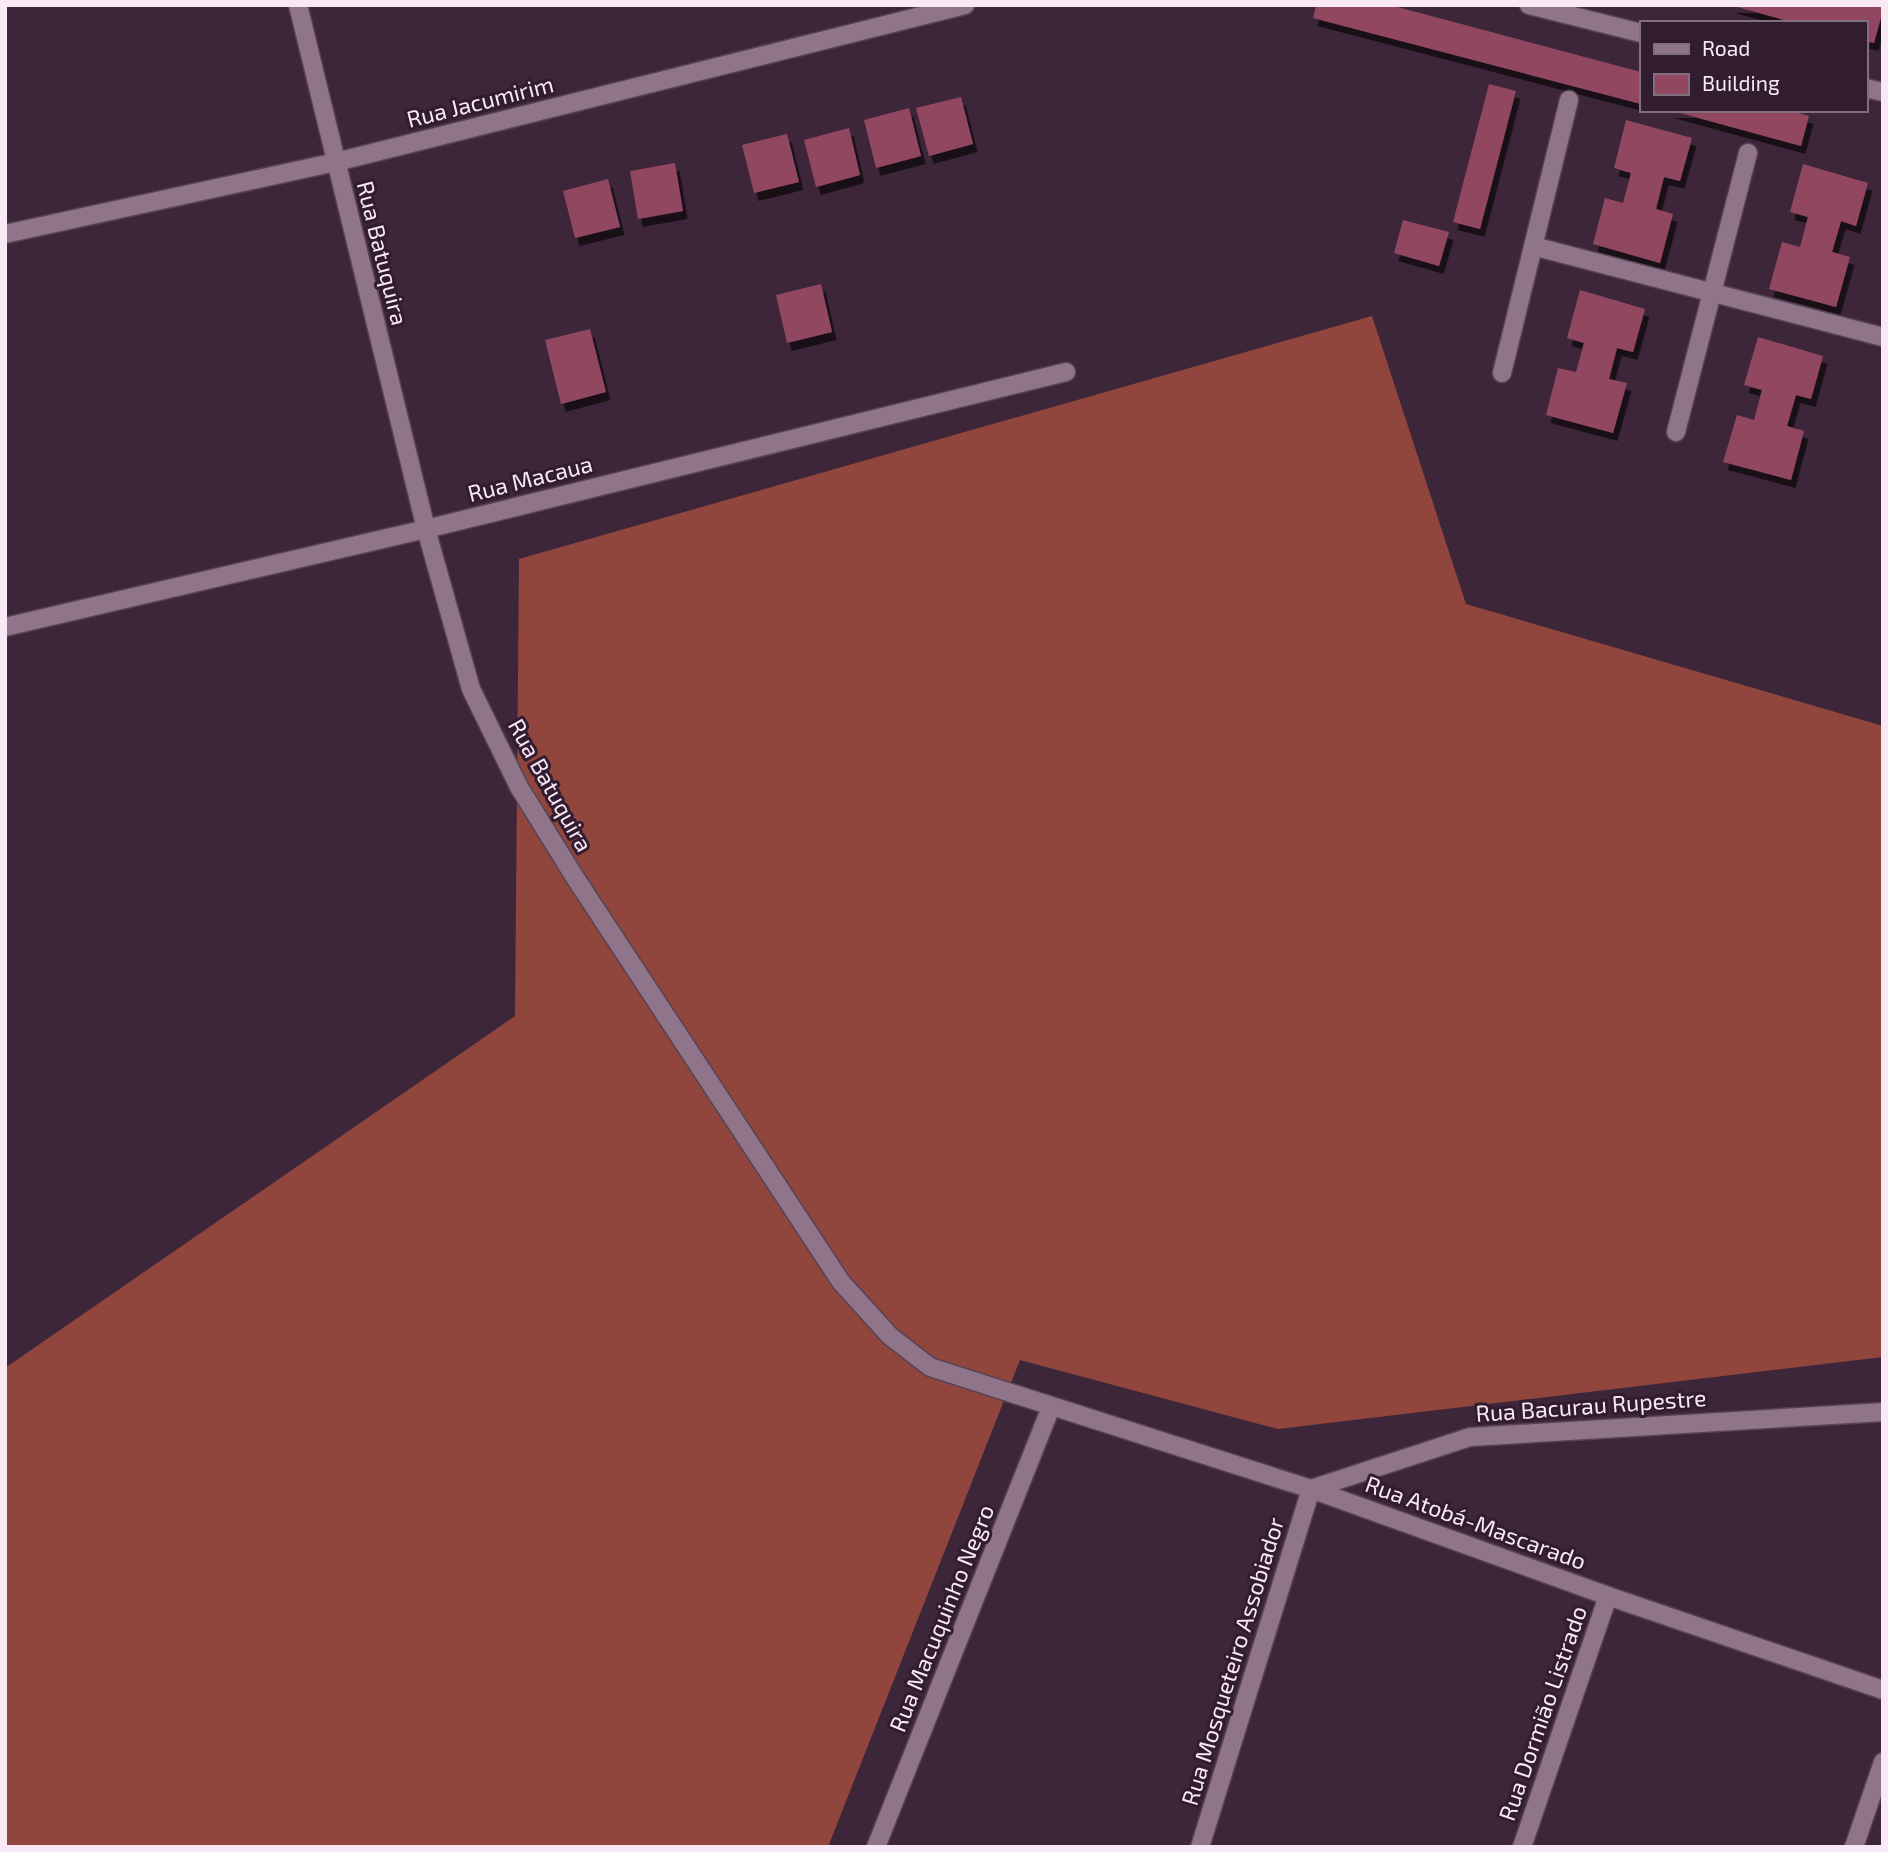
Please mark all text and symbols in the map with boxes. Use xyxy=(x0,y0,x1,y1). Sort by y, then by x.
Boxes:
legend xyxy=(1640,21,1867,112)
text: Road xyxy=(1702,35,1750,60)
street label: Rua Jacumirim xyxy=(404,69,556,133)
text: Building xyxy=(1702,70,1780,95)
street label: Rua Batuquira xyxy=(352,178,414,328)
street label: Rua Macaua xyxy=(465,449,595,507)
street label: Rua Batuquira xyxy=(503,714,599,856)
street label: Rua Bacurau Rupestre xyxy=(1475,1383,1707,1427)
street label: Rua Atobá-Mascarado xyxy=(1362,1469,1590,1575)
street label: Rua Macuquinho Negro xyxy=(883,1500,999,1736)
street label: Rua Mosqueteiro Assobiador xyxy=(1175,1514,1289,1808)
street label: Rua Dormião Listrado xyxy=(1492,1602,1592,1824)

